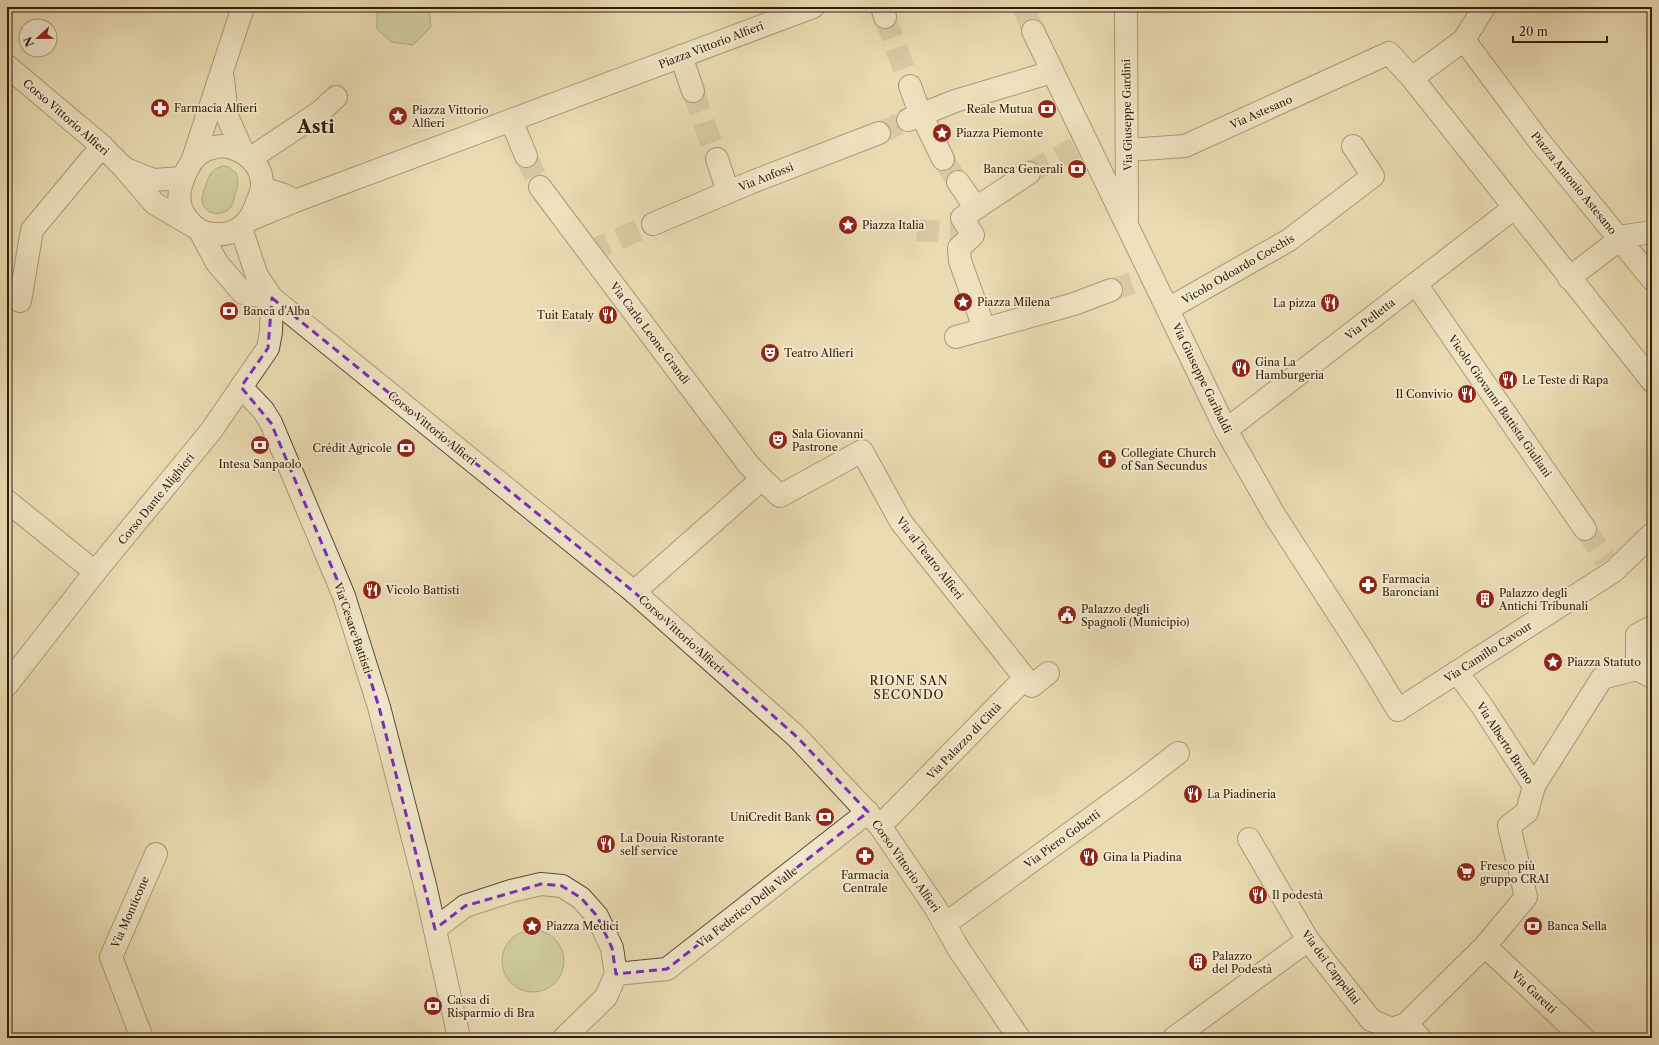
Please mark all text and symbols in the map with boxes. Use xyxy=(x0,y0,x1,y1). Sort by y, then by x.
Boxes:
north arrow xyxy=(18,18,58,58)
street label: Piazza Vittorio Alfieri xyxy=(656,18,766,72)
scale bar xyxy=(1513,18,1607,44)
text: 20 m xyxy=(1519,24,1548,39)
text: N xyxy=(20,34,37,49)
street label: Via Giuseppe Gardini xyxy=(1119,58,1135,172)
street label: Corso Vittorio Alfieri xyxy=(20,76,112,159)
street label: Via Astesano xyxy=(1227,92,1294,132)
pharmacy icon: Farmacia Alfieri xyxy=(149,97,171,119)
bank icon: Reale Mutua xyxy=(1036,98,1058,120)
place label: Farmacia Alfieri xyxy=(174,101,258,115)
place label: Reale Mutua xyxy=(967,102,1033,116)
place label: Piazza Vittorio Alfieri xyxy=(411,103,489,130)
place icon: Piazza Vittorio Alfieri xyxy=(387,105,409,127)
district label: Asti xyxy=(296,115,335,138)
place icon: Piazza Piemonte xyxy=(931,122,953,144)
place label: Piazza Piemonte xyxy=(956,126,1043,140)
street label: Piazza Antonio Astesano xyxy=(1528,129,1620,237)
bank icon: Banca Generali xyxy=(1066,158,1088,180)
street label: Via Anfossi xyxy=(736,159,796,195)
place label: Banca Generali xyxy=(983,162,1064,176)
place icon: Piazza Italia xyxy=(837,214,859,236)
place label: Piazza Italia xyxy=(862,218,925,232)
street label: Vicolo Odoardo Cocchis xyxy=(1178,231,1297,308)
street label: Via Carlo Leone Grandi xyxy=(606,278,693,387)
place icon: Piazza Milena xyxy=(952,291,974,313)
restaurant icon: La pizza xyxy=(1319,292,1341,314)
place label: Piazza Milena xyxy=(977,295,1050,309)
street label: Via Pelletta xyxy=(1342,295,1398,343)
place label: La pizza xyxy=(1273,296,1316,310)
bank icon: Banca d'Alba xyxy=(218,300,240,322)
place label: Banca d'Alba xyxy=(243,304,310,318)
restaurant icon: Tuit Eataly xyxy=(597,304,619,326)
place label: Tuit Eataly xyxy=(537,308,595,322)
street label: Via Giuseppe Garibaldi xyxy=(1169,320,1235,436)
street label: Vicolo Giovanni Battista Giuliani xyxy=(1445,331,1555,480)
theatre icon: Teatro Alfieri xyxy=(759,342,781,364)
place label: Teatro Alfieri xyxy=(784,346,854,360)
place label: Gina La Hamburgeria xyxy=(1255,355,1324,382)
restaurant icon: Gina La Hamburgeria xyxy=(1230,357,1252,379)
restaurant icon: Le Teste di Rapa xyxy=(1497,369,1519,391)
place label: Le Teste di Rapa xyxy=(1522,373,1609,387)
restaurant icon: Il Convivio xyxy=(1456,383,1478,405)
place label: Il Convivio xyxy=(1396,387,1453,401)
street label: Corso Vittorio Alfieri xyxy=(385,388,479,468)
place label: Sala Giovanni Pastrone xyxy=(792,427,864,454)
theatre icon: Sala Giovanni Pastrone xyxy=(767,429,789,451)
bank icon: Intesa Sanpaolo xyxy=(249,434,271,456)
bank icon: Crédit Agricole xyxy=(395,437,417,459)
place label: Crédit Agricole xyxy=(313,441,392,455)
place label: Collegiate Church of San Secundus xyxy=(1121,446,1216,473)
church icon: Collegiate Church of San Secundus xyxy=(1096,448,1118,470)
street label: Corso Dante Alighieri xyxy=(115,450,198,547)
place label: Intesa Sanpaolo xyxy=(218,457,302,471)
street label: Via al Teatro Alfieri xyxy=(893,513,967,603)
place label: Farmacia Baronciani xyxy=(1382,572,1439,599)
pharmacy icon: Farmacia Baronciani xyxy=(1357,574,1379,596)
restaurant icon: Vicolo Battisti xyxy=(361,579,383,601)
street label: Via Cesare Battisti xyxy=(331,580,375,676)
place label: Vicolo Battisti xyxy=(385,583,460,597)
place label: Palazzo degli Antichi Tribunali xyxy=(1498,586,1589,613)
building icon: Palazzo degli Antichi Tribunali xyxy=(1474,588,1496,610)
street label: Corso Vittorio Alfieri xyxy=(636,592,727,676)
place label: Palazzo degli Spagnoli (Municipio) xyxy=(1081,602,1189,629)
public building icon: Palazzo degli Spagnoli (Municipio) xyxy=(1056,604,1078,626)
street label: Via Camillo Cavour xyxy=(1441,618,1535,686)
place icon: Piazza Statuto xyxy=(1542,651,1564,673)
place label: Piazza Statuto xyxy=(1567,655,1641,669)
district label: RIONE SAN SECONDO xyxy=(869,673,949,702)
street label: Via Alberto Bruno xyxy=(1473,699,1537,787)
street label: Via Palazzo di Città xyxy=(923,700,1004,783)
restaurant icon: La Piadineria xyxy=(1182,783,1204,805)
place label: La Piadineria xyxy=(1207,787,1276,801)
bank icon: UniCredit Bank xyxy=(814,806,836,828)
street label: Via Piero Gobetti xyxy=(1021,806,1103,872)
place label: UniCredit Bank xyxy=(730,810,812,824)
street label: Corso Vittorio Alfieri xyxy=(869,817,943,915)
place label: La Douia Ristorante self service xyxy=(620,831,724,858)
restaurant icon: La Douia Ristorante self service xyxy=(595,833,617,855)
pharmacy icon: Farmacia Centrale xyxy=(854,845,876,867)
restaurant icon: Gina la Piadina xyxy=(1078,846,1100,868)
place label: Gina la Piadina xyxy=(1103,850,1182,864)
place label: Fresco più gruppo CRAI xyxy=(1480,859,1549,886)
supermarket icon: Fresco più gruppo CRAI xyxy=(1455,861,1477,883)
street label: Via Federico Della Valle xyxy=(693,863,800,951)
place label: Farmacia Centrale xyxy=(841,868,889,895)
street label: Via Monticone xyxy=(108,874,152,951)
restaurant icon: Il podestà xyxy=(1247,884,1269,906)
place label: Il podestà xyxy=(1272,888,1323,902)
place icon: Piazza Medici xyxy=(521,915,543,937)
bank icon: Banca Sella xyxy=(1522,915,1544,937)
place label: Piazza Medici xyxy=(546,919,619,933)
place label: Banca Sella xyxy=(1547,919,1607,933)
street label: Via dei Cappellai xyxy=(1298,927,1364,1007)
place label: Palazzo del Podestà xyxy=(1212,949,1272,976)
building icon: Palazzo del Podestà xyxy=(1187,951,1209,973)
street label: Via Garetti xyxy=(1508,967,1560,1017)
place label: Cassa di Risparmio di Bra xyxy=(447,993,535,1020)
bank icon: Cassa di Risparmio di Bra xyxy=(422,995,444,1017)

